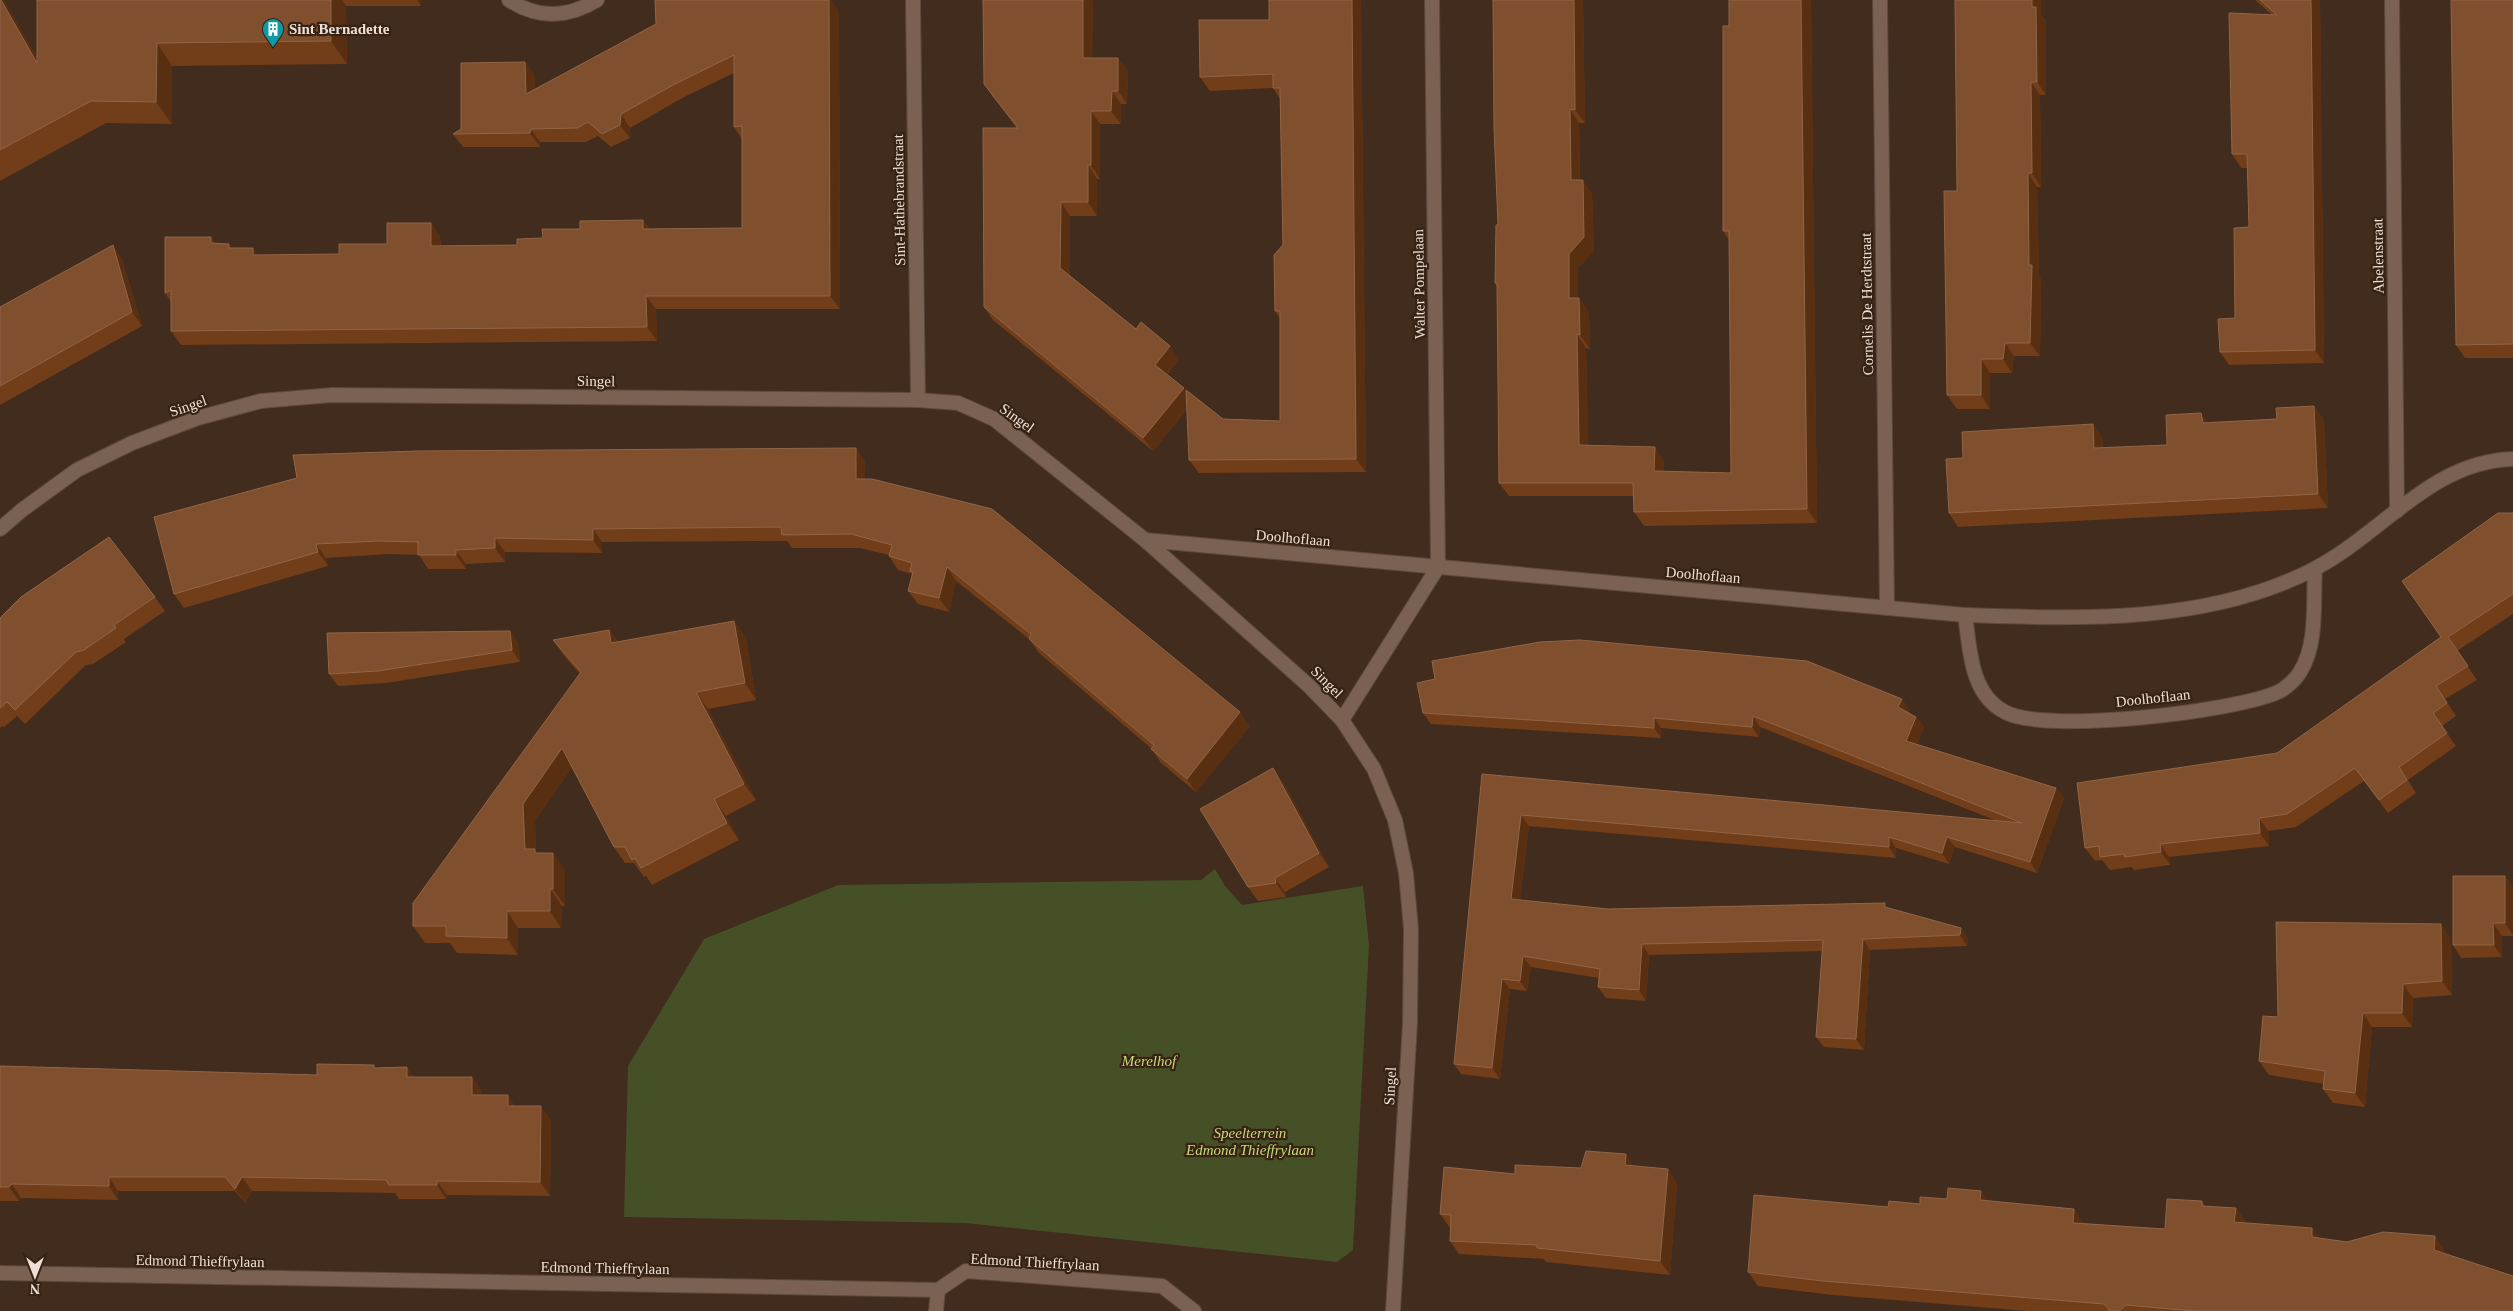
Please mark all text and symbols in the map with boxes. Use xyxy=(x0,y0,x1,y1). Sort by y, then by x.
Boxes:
building icon: Sint Bernadette xyxy=(261,17,285,48)
place label: Sint Bernadette xyxy=(289,21,390,37)
street label: Sint-Hathebrandstraat xyxy=(890,133,908,266)
street label: Abelenstraat xyxy=(2369,217,2387,294)
street label: Walter Pompelaan xyxy=(1410,228,1428,339)
street label: Cornelis De Herdtstraat xyxy=(1858,232,1876,375)
street label: Singel xyxy=(577,373,615,389)
street label: Singel xyxy=(167,392,209,420)
street label: Singel xyxy=(997,400,1037,436)
street label: Doolhoflaan xyxy=(1255,527,1332,549)
street label: Doolhoflaan xyxy=(1665,564,1742,586)
street label: Singel xyxy=(1308,663,1346,701)
street label: Doolhoflaan xyxy=(2115,686,2192,710)
park label: Merelhof xyxy=(1121,1053,1178,1069)
street label: Singel xyxy=(1381,1066,1399,1106)
park label: Speelterrein Edmond Thieffrylaan xyxy=(1185,1125,1314,1158)
north arrow xyxy=(10,1251,60,1301)
street label: Edmond Thieffrylaan xyxy=(970,1251,1100,1273)
street label: Edmond Thieffrylaan xyxy=(135,1252,265,1270)
street label: Edmond Thieffrylaan xyxy=(540,1259,670,1277)
text: N xyxy=(30,1281,40,1296)

